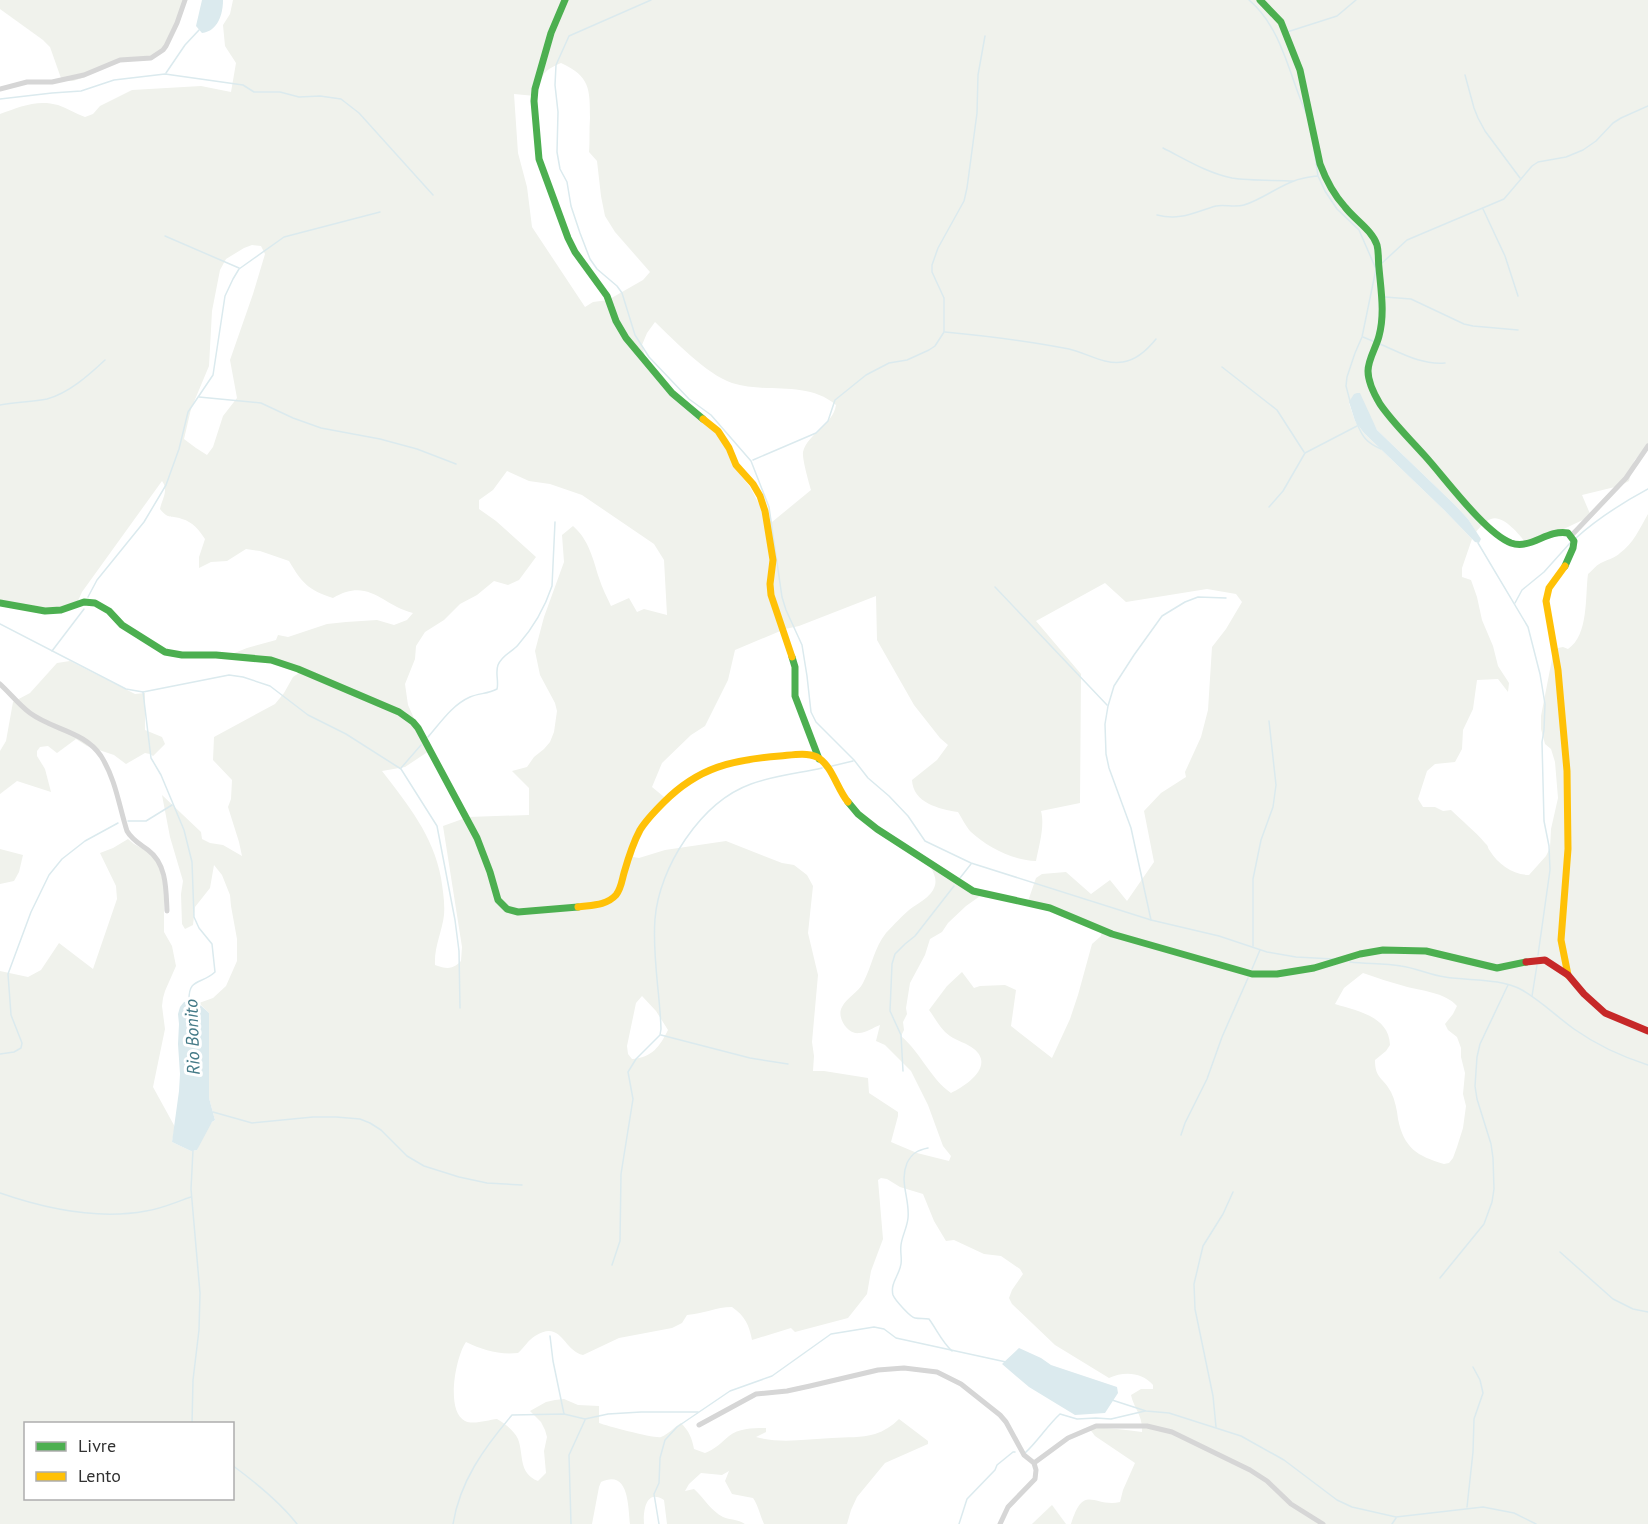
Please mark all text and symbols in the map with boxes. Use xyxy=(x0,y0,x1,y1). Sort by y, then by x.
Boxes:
water label: Rio Bonito xyxy=(179,999,205,1075)
legend xyxy=(24,1422,234,1500)
text: Livre xyxy=(78,1434,116,1457)
text: Lento xyxy=(78,1464,121,1487)

